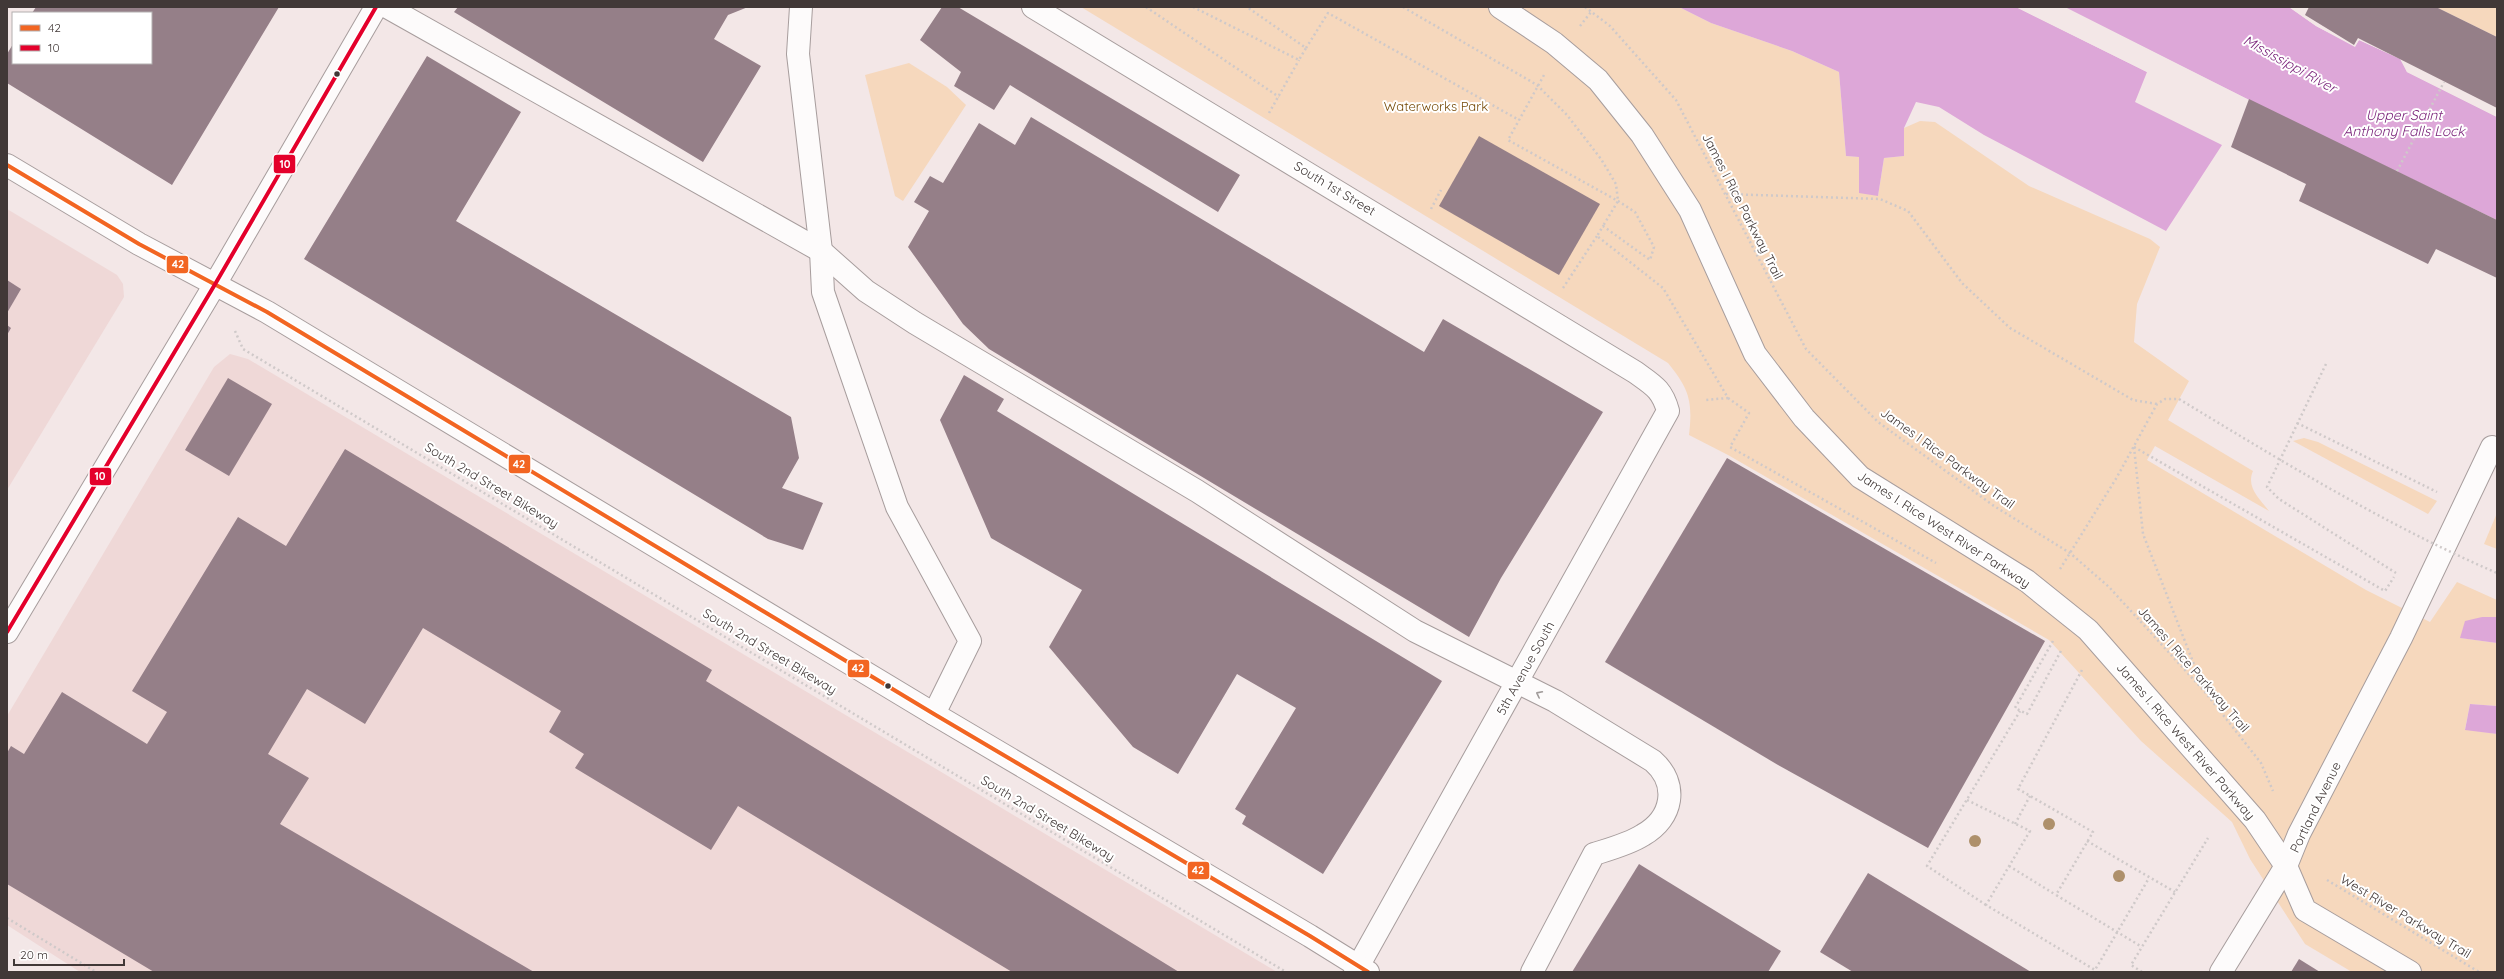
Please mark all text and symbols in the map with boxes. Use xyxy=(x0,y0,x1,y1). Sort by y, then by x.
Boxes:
legend xyxy=(12,12,152,64)
text: 42 xyxy=(48,20,61,35)
water label: Mississippi River xyxy=(2240,31,2341,98)
text: 10 xyxy=(48,40,60,55)
unlabelled marker xyxy=(332,69,342,79)
park label: Waterworks Park xyxy=(1384,98,1488,114)
water label: Upper Saint Anthony Falls Lock xyxy=(2343,106,2466,140)
street label: James I Rice Parkway Trail xyxy=(1699,130,1787,282)
line badge: 10 xyxy=(273,154,296,174)
text: 10 xyxy=(279,157,291,171)
street label: South 1st Street xyxy=(1291,157,1379,219)
line badge: 42 xyxy=(166,255,189,274)
text: 42 xyxy=(172,257,184,271)
street label: James I Rice Parkway Trail xyxy=(1878,404,2018,512)
street label: South 2nd Street Bikeway xyxy=(422,439,562,531)
line badge: 42 xyxy=(508,454,531,474)
text: 42 xyxy=(513,457,525,471)
line badge: 10 xyxy=(89,467,112,486)
street label: James I. Rice West River Parkway xyxy=(1855,467,2033,591)
text: 10 xyxy=(94,469,106,483)
street label: James I Rice Parkway Trail xyxy=(2135,603,2253,735)
street label: South 2nd Street Bikeway xyxy=(700,605,840,697)
street label: 5th Avenue South xyxy=(1493,618,1557,718)
line badge: 42 xyxy=(847,659,870,678)
street label: James I. Rice West River Parkway xyxy=(2113,659,2259,823)
text: 42 xyxy=(852,661,864,675)
unlabelled marker xyxy=(883,681,893,691)
one-way arrow xyxy=(1536,691,1543,698)
street label: Portland Avenue xyxy=(2286,759,2344,855)
street label: South 2nd Street Bikeway xyxy=(978,772,1118,864)
line badge: 42 xyxy=(1187,861,1210,880)
text: 42 xyxy=(1192,863,1204,877)
street label: West River Parkway Trail xyxy=(2338,871,2474,961)
scale bar xyxy=(14,941,124,967)
text: 20 m xyxy=(20,947,48,962)

